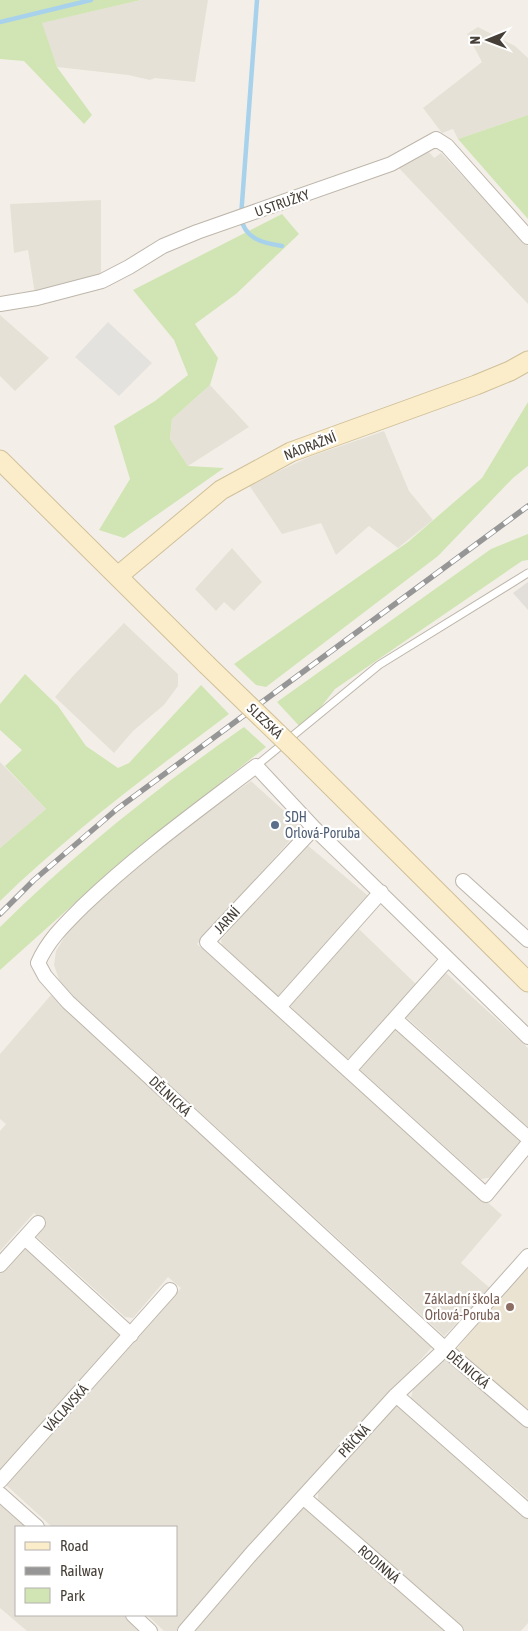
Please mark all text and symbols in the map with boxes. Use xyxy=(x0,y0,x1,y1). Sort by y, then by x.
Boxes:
north arrow xyxy=(463,15,513,65)
text: N xyxy=(467,36,483,44)
street label: U STRUŽKY xyxy=(253,186,312,220)
street label: NÁDRAŽNÍ xyxy=(281,429,339,463)
street label: SLEZSKÁ xyxy=(244,700,286,742)
place label: SDH Orlová-Poruba xyxy=(285,809,360,841)
marker: SDH Orlová-Poruba xyxy=(269,819,281,831)
street label: JARNÍ xyxy=(211,904,243,936)
street label: DĚLNICKÁ xyxy=(146,1073,194,1119)
place label: Základní škola Orlová-Poruba xyxy=(425,1291,500,1323)
marker: Základní škola Orlová-Poruba xyxy=(504,1301,516,1313)
street label: DĚLNICKÁ xyxy=(443,1346,493,1392)
street label: VÁCLAVSKÁ xyxy=(41,1381,92,1435)
street label: PŘÍČNÁ xyxy=(334,1421,373,1461)
legend xyxy=(15,1526,178,1616)
text: Road xyxy=(60,1537,89,1554)
street label: RODINNÁ xyxy=(355,1542,403,1586)
text: Railway xyxy=(60,1562,104,1579)
text: Park xyxy=(60,1587,85,1604)

